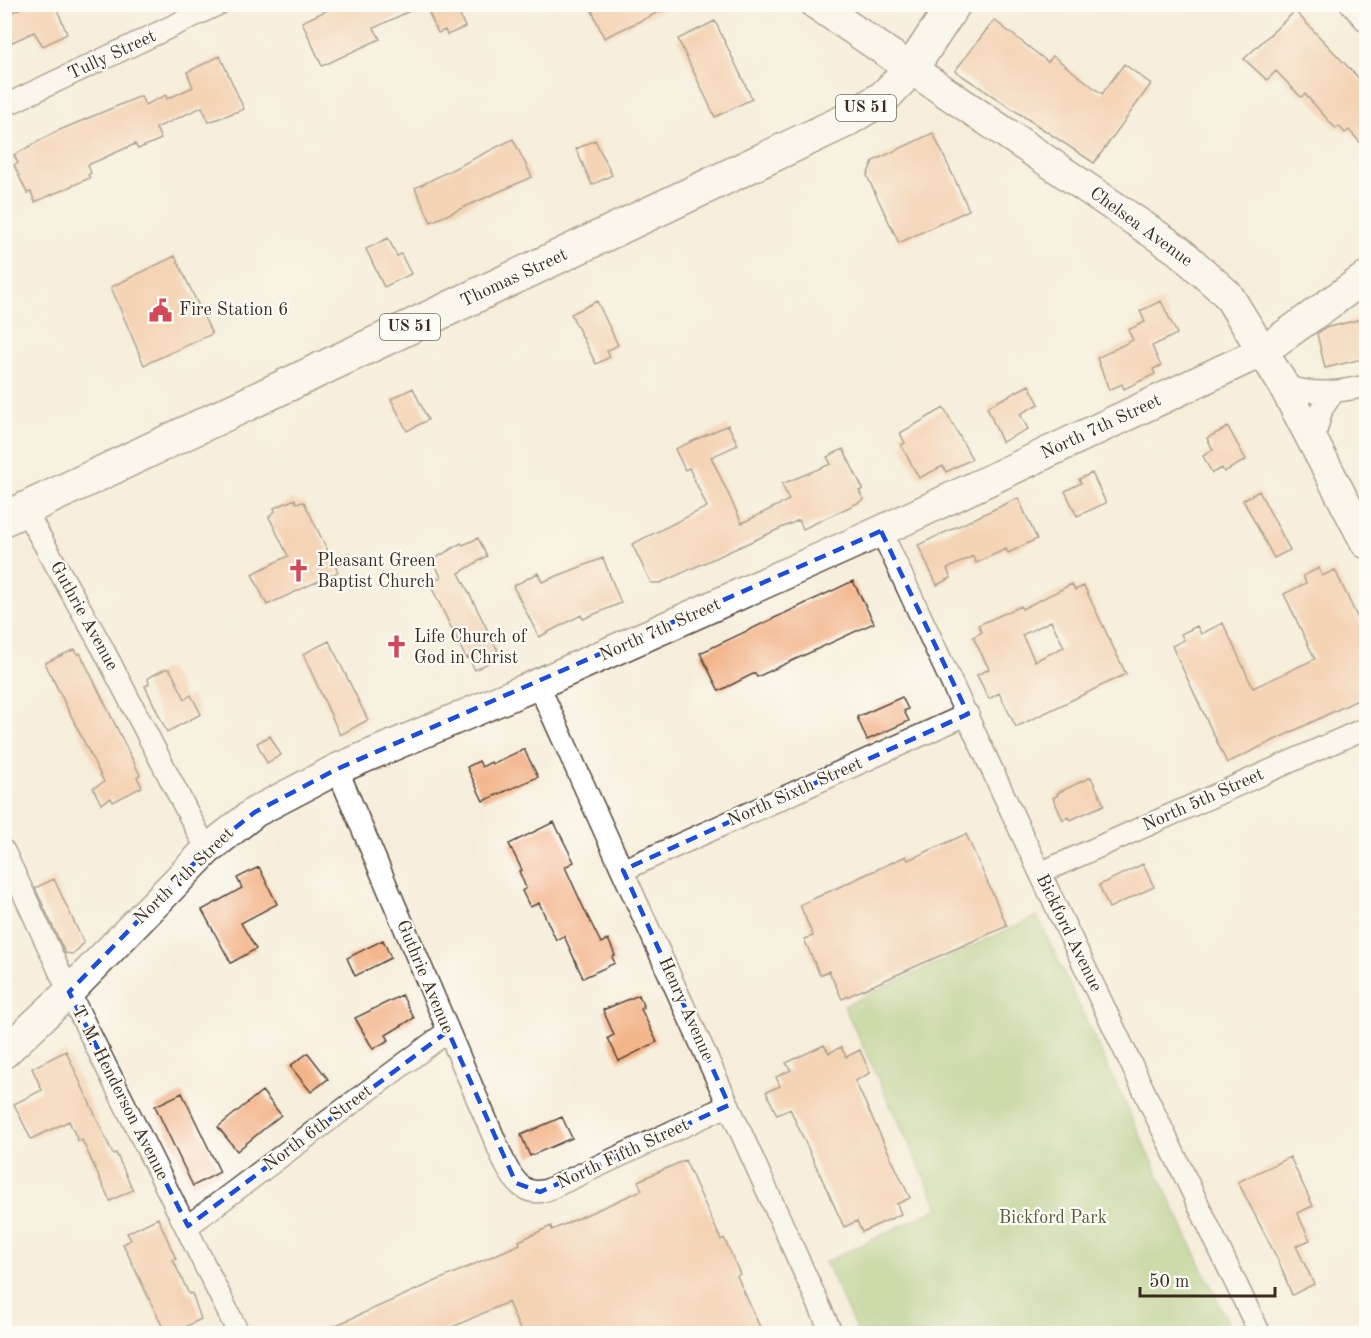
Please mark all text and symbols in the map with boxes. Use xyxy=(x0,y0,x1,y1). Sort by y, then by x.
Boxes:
street label: Tully Street xyxy=(65,27,159,83)
road number: US 51 xyxy=(836,95,896,121)
street label: Chelsea Avenue xyxy=(1086,184,1196,270)
street label: Thomas Street xyxy=(458,245,570,311)
public building icon: Fire Station 6 xyxy=(148,297,174,323)
place label: Fire Station 6 xyxy=(179,301,288,319)
road number: US 51 xyxy=(380,314,440,340)
street label: North 7th Street xyxy=(1038,391,1164,463)
place label: Pleasant Green Baptist Church xyxy=(317,552,436,591)
church icon: Pleasant Green Baptist Church xyxy=(286,558,312,584)
street label: Guthrie Avenue xyxy=(47,559,121,673)
street label: North 7th Street xyxy=(597,595,723,665)
place label: Life Church of God in Christ xyxy=(414,628,528,667)
church icon: Life Church of God in Christ xyxy=(383,634,409,660)
street label: North Sixth Street xyxy=(725,754,865,830)
street label: North 5th Street xyxy=(1140,765,1266,835)
street label: North 7th Street xyxy=(131,824,237,928)
street label: Bickford Avenue xyxy=(1033,871,1105,995)
street label: Guthrie Avenue xyxy=(393,918,457,1036)
street label: Henry Avenue xyxy=(655,954,717,1064)
street label: T. M. Henderson Avenue xyxy=(68,1003,172,1183)
street label: North 6th Street xyxy=(260,1082,376,1174)
street label: North Fifth Street xyxy=(554,1116,692,1192)
park label: Bickford Park xyxy=(999,1209,1107,1227)
scale bar xyxy=(1140,1260,1275,1298)
text: 50 m xyxy=(1149,1273,1189,1291)

